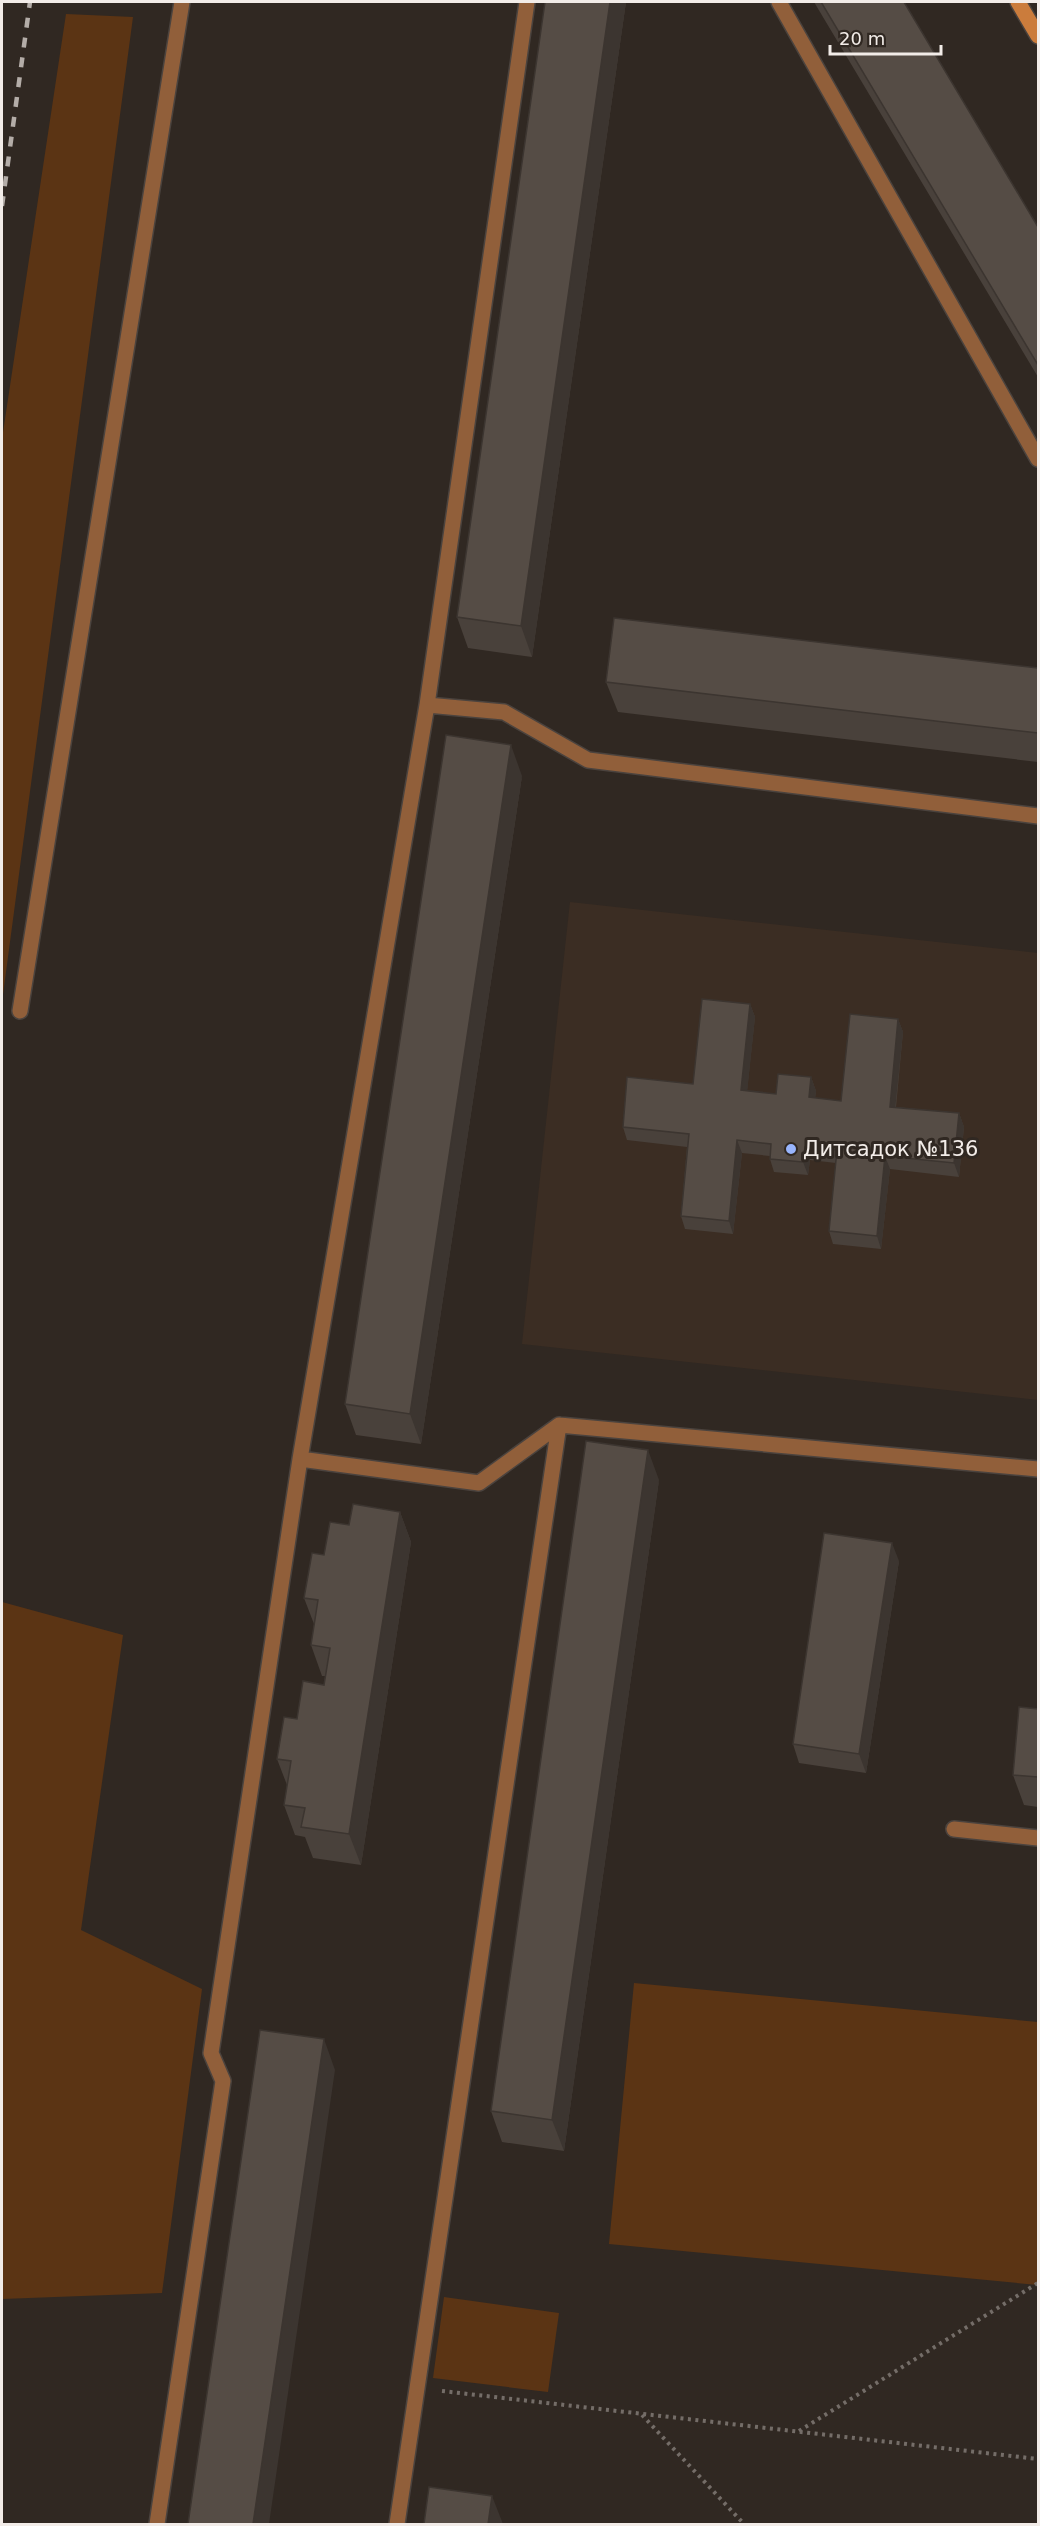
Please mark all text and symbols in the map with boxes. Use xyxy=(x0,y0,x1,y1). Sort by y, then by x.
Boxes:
scale bar xyxy=(830,18,941,56)
text: 20 m xyxy=(839,28,885,49)
place label: Дитсадок №136 xyxy=(803,1137,978,1161)
marker: Дитсадок №136 xyxy=(784,1142,798,1156)

